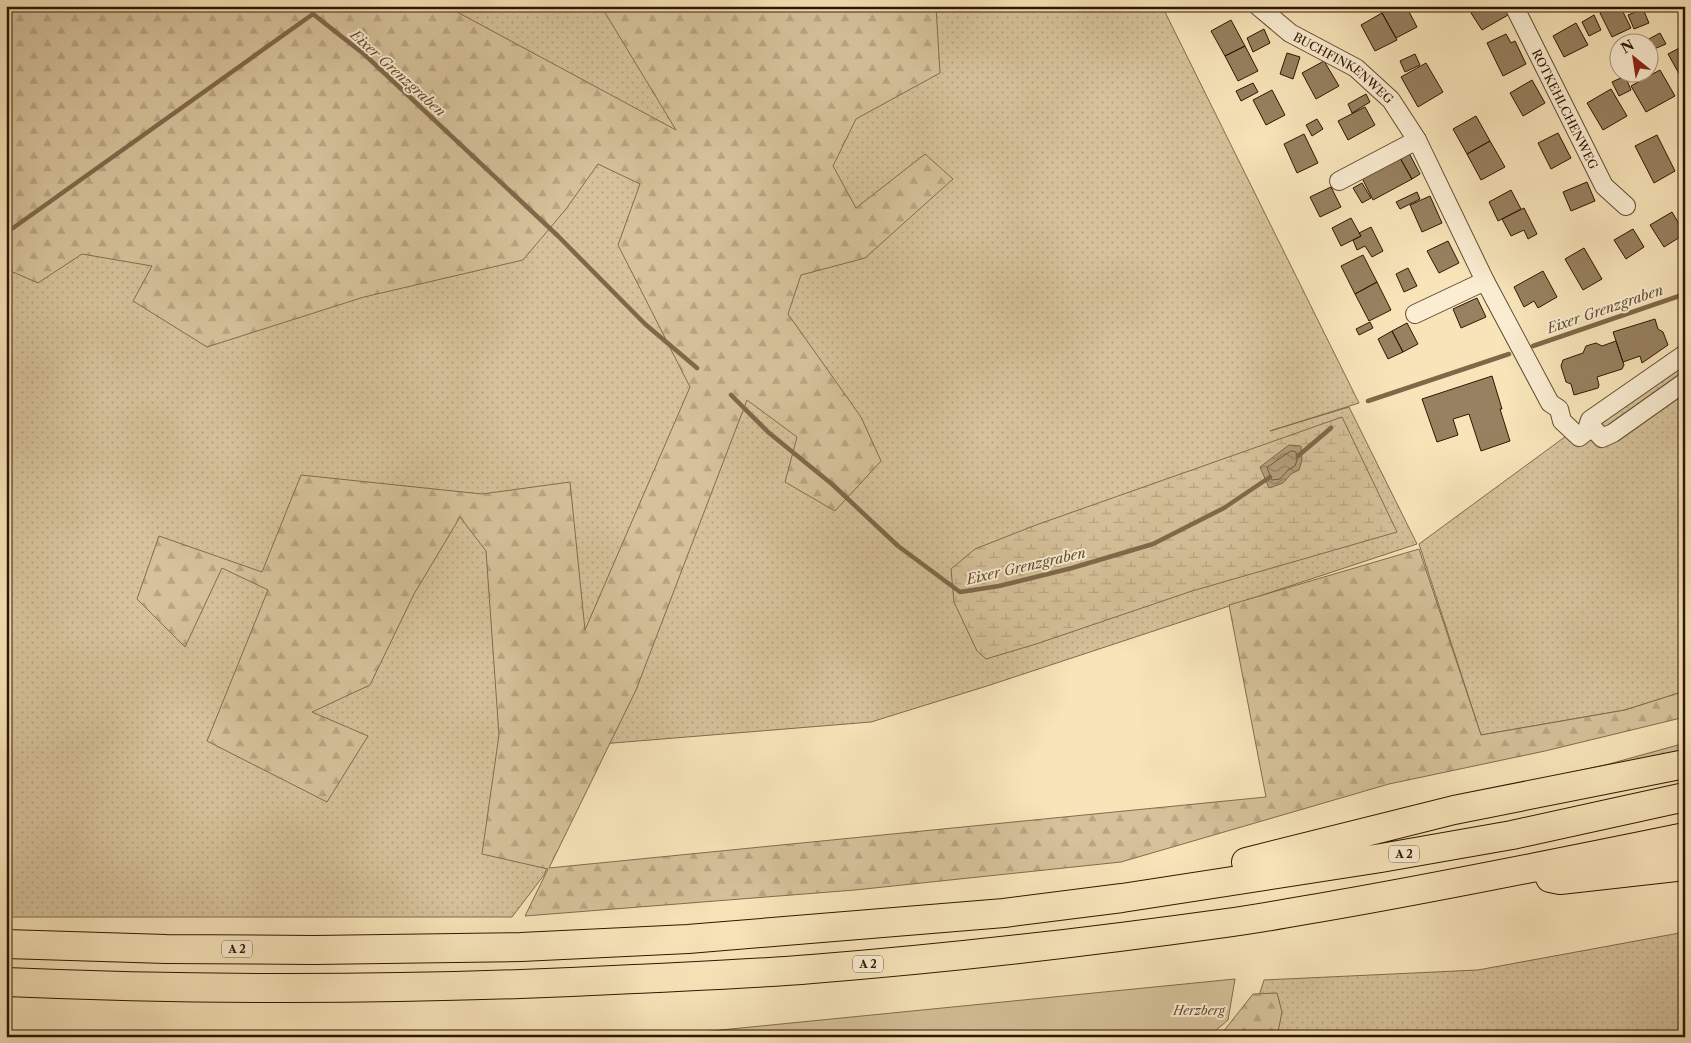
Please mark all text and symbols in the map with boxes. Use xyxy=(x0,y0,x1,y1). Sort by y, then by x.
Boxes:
water label: Eixer Grenzgraben xyxy=(346,25,449,120)
street label: BUCHFINKENWEG xyxy=(1291,29,1397,106)
north arrow xyxy=(1608,32,1658,82)
text: N xyxy=(1618,36,1637,58)
street label: ROTKEHLCHENWEG xyxy=(1529,46,1602,172)
water label: Eixer Grenzgraben xyxy=(1544,281,1666,338)
water label: Eixer Grenzgraben xyxy=(964,544,1087,589)
road number: A 2 xyxy=(1389,846,1419,862)
road number: A 2 xyxy=(222,941,252,958)
road number: A 2 xyxy=(853,956,883,972)
park label: Herzberg xyxy=(1172,1003,1227,1018)

